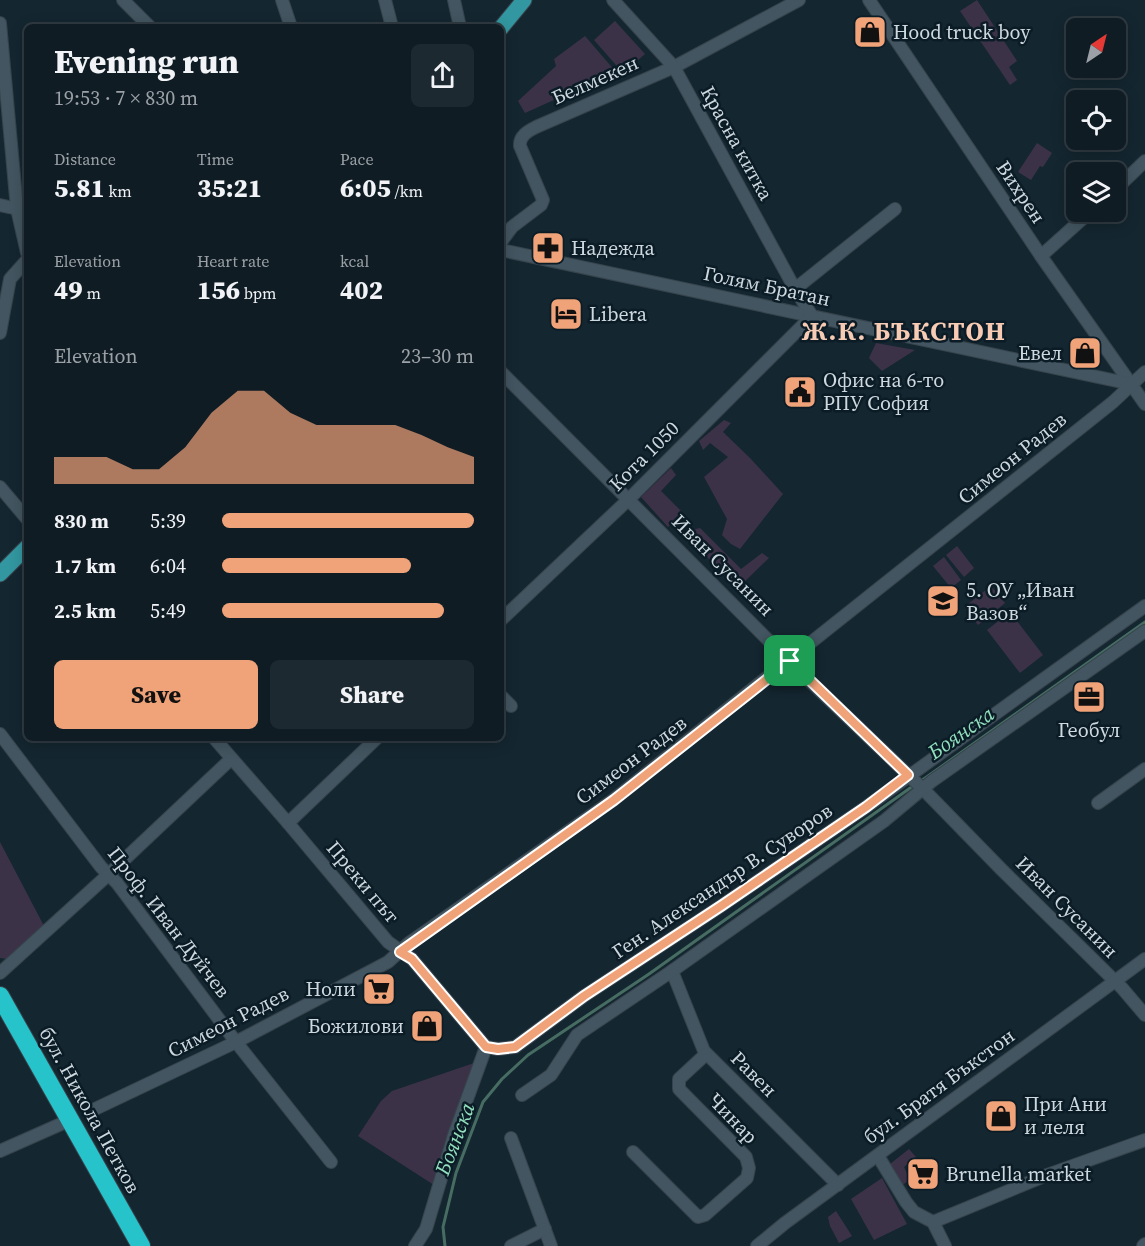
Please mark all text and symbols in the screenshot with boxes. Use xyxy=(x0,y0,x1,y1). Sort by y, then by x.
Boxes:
shop icon: Hood truck boy xyxy=(852,14,888,50)
place label: Hood truck boy xyxy=(893,18,1031,46)
north arrow xyxy=(1066,18,1126,78)
map controls xyxy=(1066,18,1126,222)
text: Evening run xyxy=(54,39,239,84)
button: share xyxy=(411,44,474,107)
street label: Белмекен xyxy=(547,48,643,112)
street label: Красна китка xyxy=(694,81,780,206)
text: 19:53 · 7 × 830 m xyxy=(54,84,198,112)
button: locate xyxy=(1066,90,1126,150)
text: Distance xyxy=(54,148,116,170)
text: Time xyxy=(197,148,234,170)
text: Pace xyxy=(340,148,374,170)
street label: Вихрен xyxy=(990,155,1052,229)
button: layers xyxy=(1066,162,1126,222)
text: 5.81 xyxy=(54,170,105,206)
text: 35:21 xyxy=(197,170,262,206)
text: 6:05 xyxy=(340,170,391,206)
text: km xyxy=(105,180,132,202)
text: /km xyxy=(391,180,423,202)
pharmacy icon: Надежда xyxy=(530,230,566,266)
place label: Надежда xyxy=(571,234,656,262)
text: Elevation xyxy=(54,250,121,272)
text: Heart rate xyxy=(197,250,269,272)
text: kcal xyxy=(340,250,369,272)
street label: Голям Братан xyxy=(701,259,833,313)
text: 49 xyxy=(54,272,83,308)
text: 156 xyxy=(197,272,240,308)
text: 402 xyxy=(340,272,383,308)
text: m xyxy=(83,282,101,304)
text: bpm xyxy=(240,282,277,304)
hotel icon: Libera xyxy=(548,296,584,332)
place label: Libera xyxy=(589,300,648,328)
district label: Ж.К. БЪКСТОН xyxy=(802,313,1006,349)
shop icon: Евел xyxy=(1067,335,1103,371)
place label: Евел xyxy=(1018,339,1062,367)
text: Elevation xyxy=(54,342,138,370)
text: 23–30 m xyxy=(401,342,474,370)
place label: Офис на 6-то РПУ София xyxy=(823,366,944,417)
public building icon: Офис на 6-то РПУ София xyxy=(782,374,818,410)
street label: Симеон Радев xyxy=(952,405,1072,511)
street label: Кота 1050 xyxy=(603,415,685,497)
text: 830 m xyxy=(54,507,109,535)
text: 5:39 xyxy=(150,507,186,535)
street label: Иван Сусанин xyxy=(666,508,780,622)
text: 1.7 km xyxy=(54,552,116,580)
text: 6:04 xyxy=(150,552,186,580)
place label: 5. ОУ „Иван Вазов“ xyxy=(966,576,1075,627)
school or university icon: 5. ОУ „Иван Вазов“ xyxy=(925,583,961,619)
text: 2.5 km xyxy=(54,597,116,625)
text: 5:49 xyxy=(150,597,186,625)
pin xyxy=(764,635,815,686)
icon: arrive xyxy=(773,644,806,677)
button: Save xyxy=(54,660,258,729)
button: Share xyxy=(270,660,474,729)
office icon: Геобул xyxy=(1071,679,1107,715)
water label: Боянска xyxy=(921,699,1000,767)
street label: Симеон Радев xyxy=(570,709,692,811)
place label: Геобул xyxy=(1058,716,1120,744)
street label: Ген. Александър В. Суворов xyxy=(606,797,838,965)
street label: Преки път xyxy=(320,835,406,930)
street label: Проф. Иван Дуйчев xyxy=(101,841,237,1003)
street label: Иван Сусанин xyxy=(1010,850,1124,964)
supermarket icon: Ноли xyxy=(361,971,397,1007)
place label: Ноли xyxy=(306,975,356,1003)
street label: Симеон Радев xyxy=(163,979,293,1065)
shop icon: Божилови xyxy=(409,1008,445,1044)
place label: Божилови xyxy=(308,1012,404,1040)
street label: бул. Никола Петков xyxy=(33,1022,147,1198)
street label: бул. Братя Бъкстон xyxy=(858,1022,1020,1150)
street label: Равен xyxy=(725,1045,783,1103)
street label: Чинар xyxy=(702,1086,764,1150)
place label: При Ани и леля xyxy=(1024,1090,1107,1141)
water label: Боянска xyxy=(427,1098,482,1180)
shop icon: При Ани и леля xyxy=(983,1098,1019,1134)
supermarket icon: Brunella market xyxy=(905,1156,941,1192)
place label: Brunella market xyxy=(946,1160,1091,1188)

